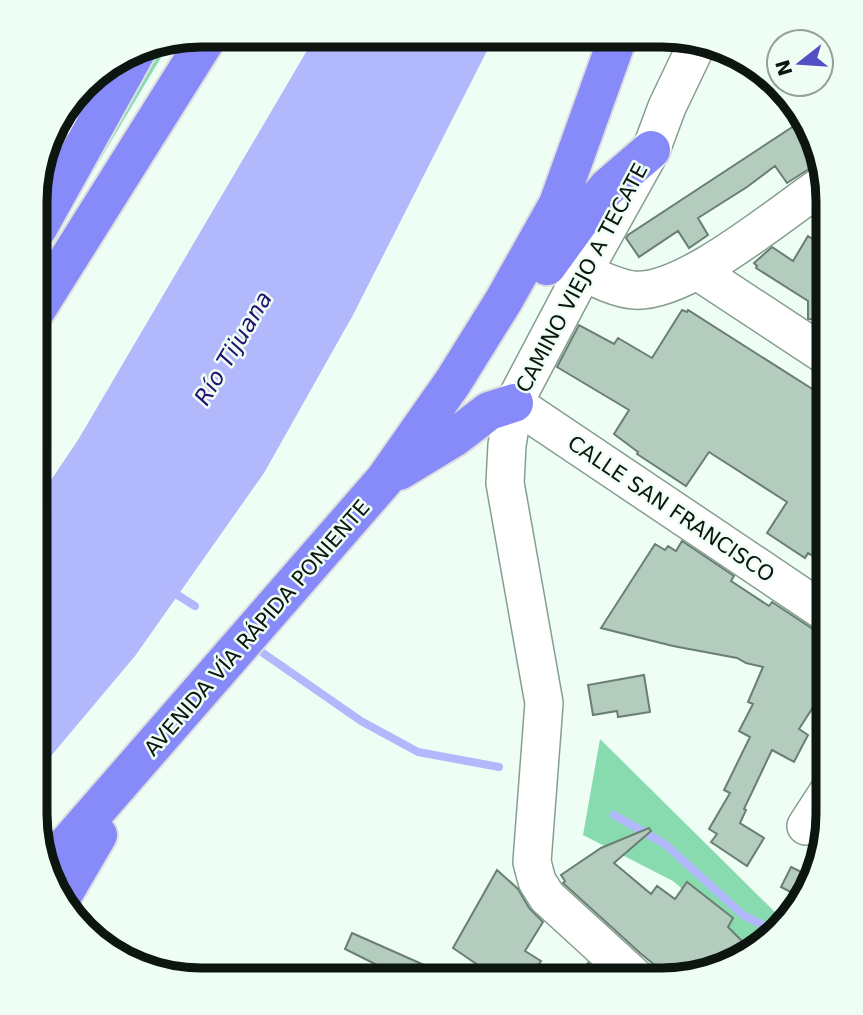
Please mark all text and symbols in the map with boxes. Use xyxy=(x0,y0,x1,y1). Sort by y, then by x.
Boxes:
north arrow xyxy=(765,28,835,98)
text: N xyxy=(771,57,797,79)
street label: CAMINO VIEJO A TECATE xyxy=(511,159,653,397)
water label: Río Tijuana xyxy=(189,286,277,410)
street label: CALLE SAN FRANCISCO xyxy=(563,431,779,587)
street label: AVENIDA VÍA RÁPIDA PONIENTE xyxy=(139,495,375,761)

